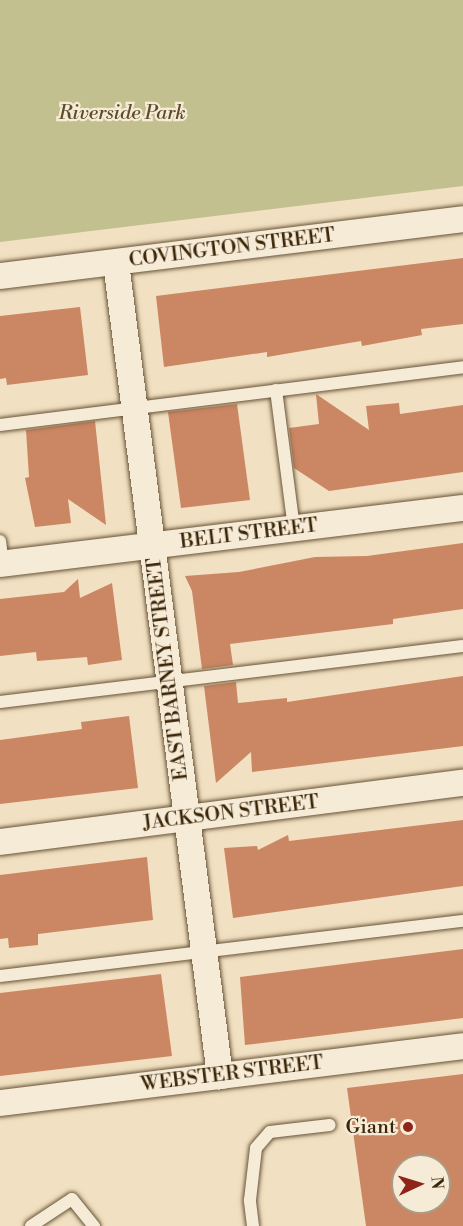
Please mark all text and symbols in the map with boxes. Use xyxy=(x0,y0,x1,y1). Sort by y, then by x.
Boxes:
park label: Riverside Park xyxy=(58,101,186,125)
street label: COVINGTON STREET xyxy=(127,223,337,273)
street label: BELT STREET xyxy=(179,514,319,554)
street label: EAST BARNEY STREET xyxy=(142,556,194,782)
street label: JACKSON STREET xyxy=(142,790,320,836)
street label: WEBSTER STREET xyxy=(139,1051,325,1097)
place label: Giant xyxy=(346,1115,396,1139)
marker: Giant xyxy=(401,1120,415,1134)
north arrow xyxy=(391,1154,451,1214)
text: N xyxy=(427,1176,447,1190)

